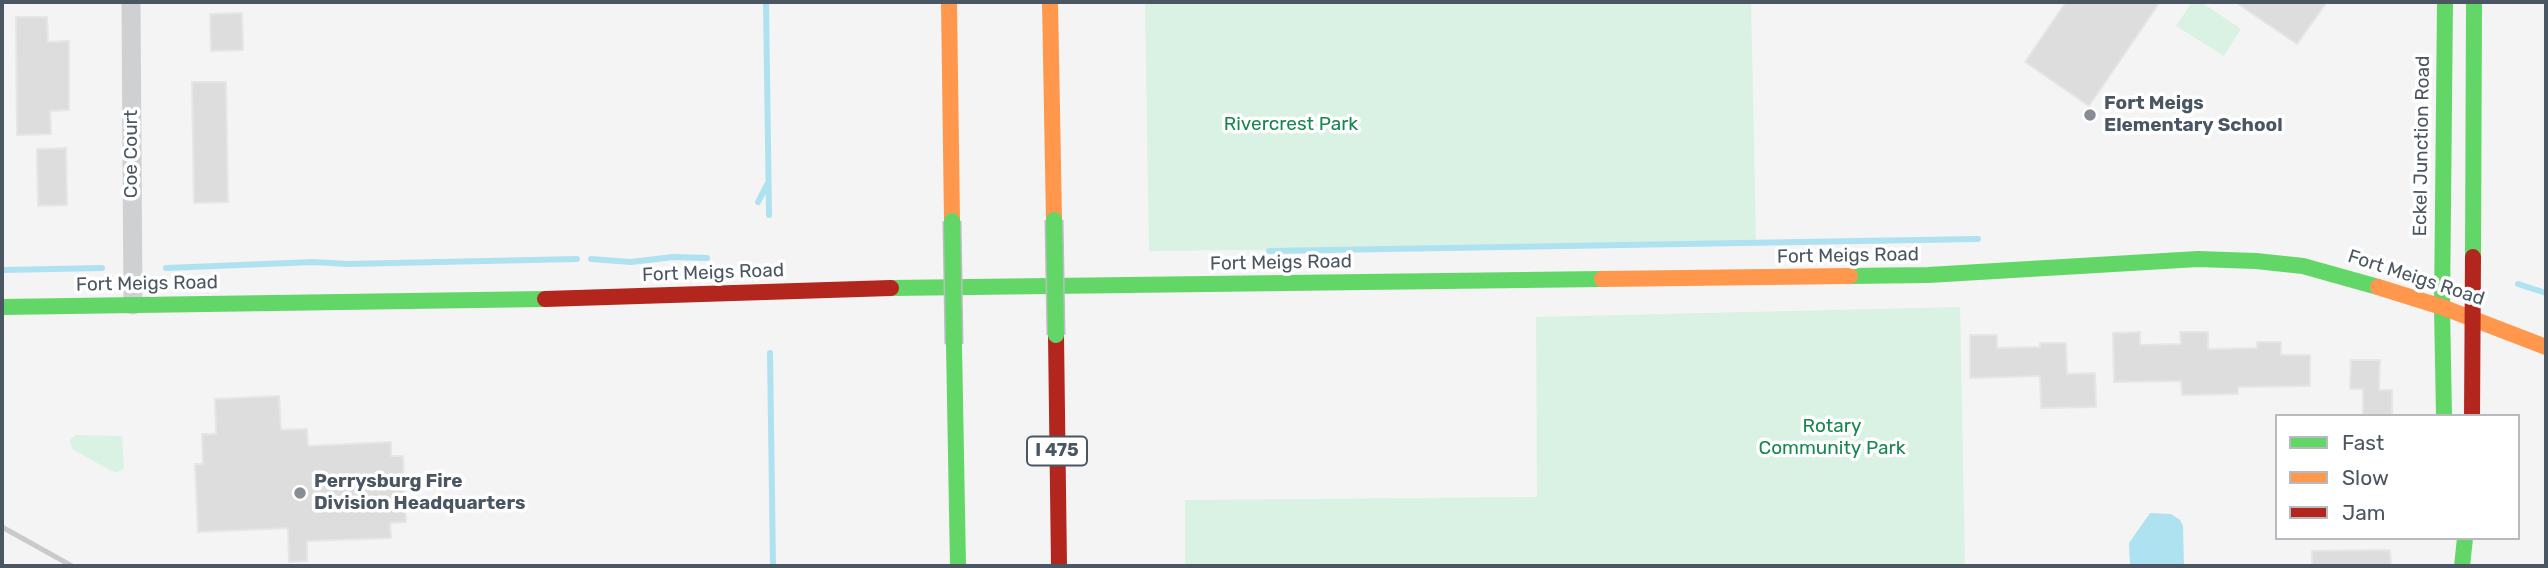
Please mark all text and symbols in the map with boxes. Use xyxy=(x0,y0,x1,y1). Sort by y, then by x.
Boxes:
street label: Eckel Junction Road xyxy=(2409,55,2435,237)
place label: Fort Meigs Elementary School xyxy=(2104,93,2283,137)
marker: Fort Meigs Elementary School xyxy=(2082,107,2098,123)
street label: Coe Court xyxy=(121,110,143,198)
park label: Rivercrest Park xyxy=(1224,114,1358,136)
street label: Fort Meigs Road xyxy=(1777,243,1919,269)
street label: Fort Meigs Road xyxy=(2345,245,2487,311)
street label: Fort Meigs Road xyxy=(1210,250,1352,276)
street label: Fort Meigs Road xyxy=(642,259,784,287)
street label: Fort Meigs Road xyxy=(76,271,218,297)
legend xyxy=(2275,414,2520,540)
park label: Rotary Community Park xyxy=(1759,416,1905,460)
text: Fast xyxy=(2342,430,2384,455)
road number: I 475 xyxy=(1027,436,1087,466)
text: Slow xyxy=(2342,465,2389,490)
place label: Perrysburg Fire Division Headquarters xyxy=(314,471,526,515)
marker: Perrysburg Fire Division Headquarters xyxy=(292,485,308,501)
text: Jam xyxy=(2342,500,2386,525)

